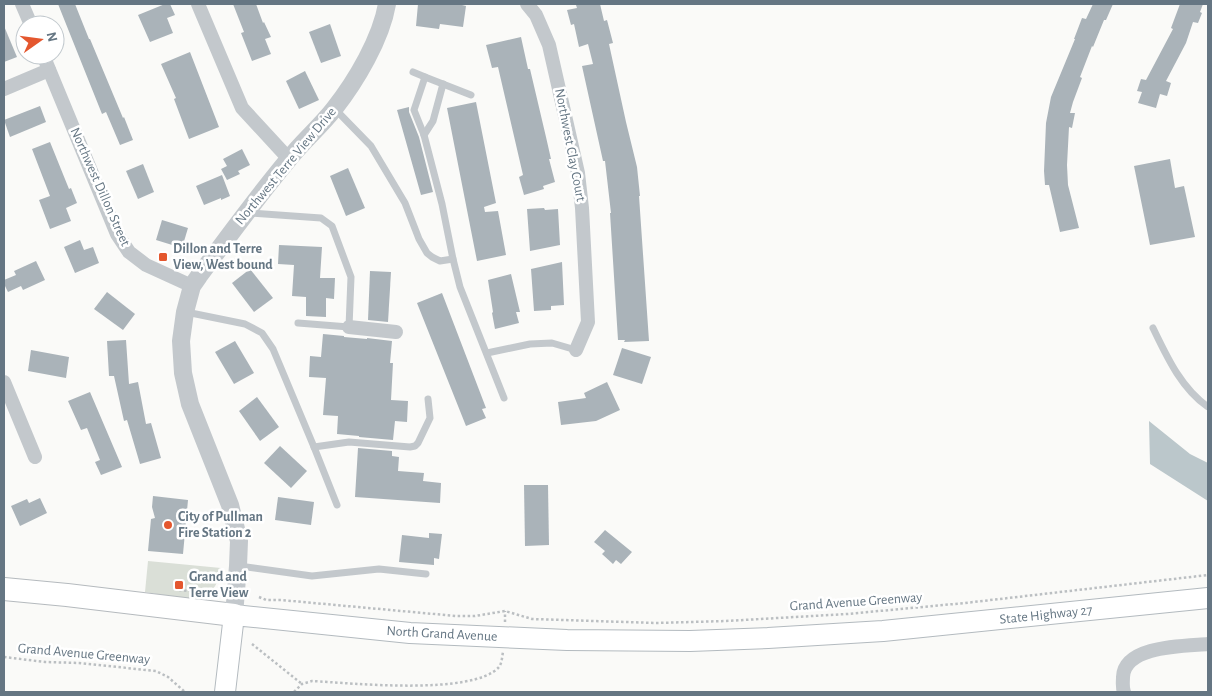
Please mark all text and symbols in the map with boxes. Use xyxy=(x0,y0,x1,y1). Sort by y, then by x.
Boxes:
north arrow xyxy=(15,15,65,65)
text: N xyxy=(44,31,60,44)
street label: Northwest Clay Court xyxy=(552,87,588,203)
street label: Northwest Terre View Drive xyxy=(233,105,339,227)
street label: Northwest Dillon Street xyxy=(68,126,133,249)
place label: Dillon and Terre View, West bound xyxy=(173,242,273,272)
marker: Dillon and Terre View, West bound xyxy=(157,251,169,263)
place label: City of Pullman Fire Station 2 xyxy=(178,510,263,540)
marker: City of Pullman Fire Station 2 xyxy=(162,519,174,531)
place label: Grand and Terre View xyxy=(189,570,249,600)
marker: Grand and Terre View xyxy=(173,579,185,591)
street label: Grand Avenue Greenway xyxy=(789,590,923,614)
street label: State Highway 27 xyxy=(999,603,1093,627)
street label: North Grand Avenue xyxy=(386,624,498,644)
street label: Grand Avenue Greenway xyxy=(17,641,151,667)

